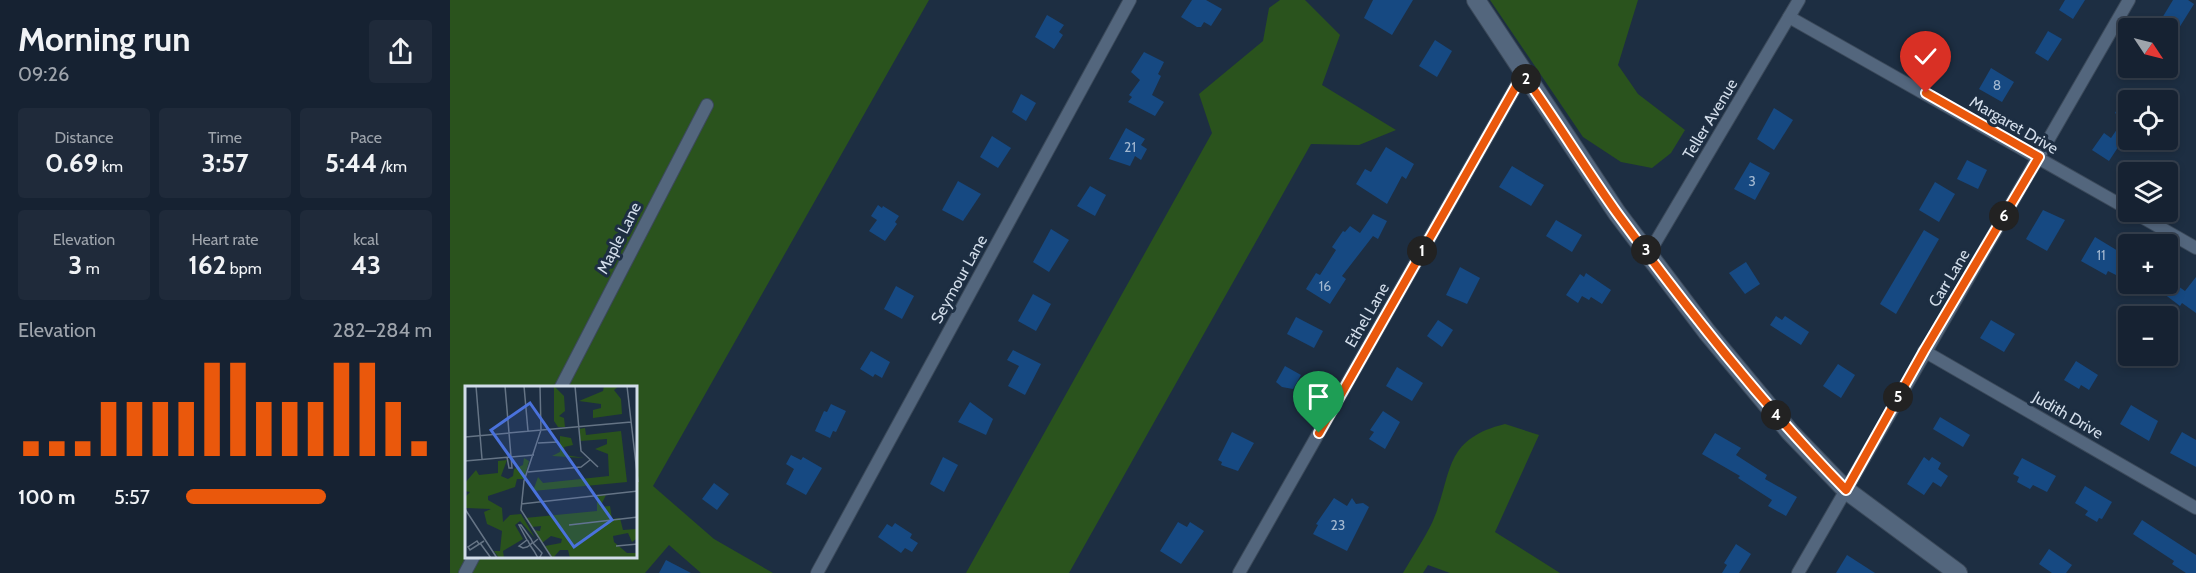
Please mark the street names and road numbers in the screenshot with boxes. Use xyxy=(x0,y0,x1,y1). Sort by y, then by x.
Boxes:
street label: Teller Avenue xyxy=(1679,75,1741,163)
street label: Margaret Drive xyxy=(1966,92,2062,158)
street label: Maple Lane xyxy=(593,199,645,277)
street label: Seymour Lane xyxy=(927,231,991,327)
street label: Carr Lane xyxy=(1924,246,1974,310)
street label: Ethel Lane xyxy=(1341,279,1393,351)
street label: Judith Drive xyxy=(2029,387,2107,443)

